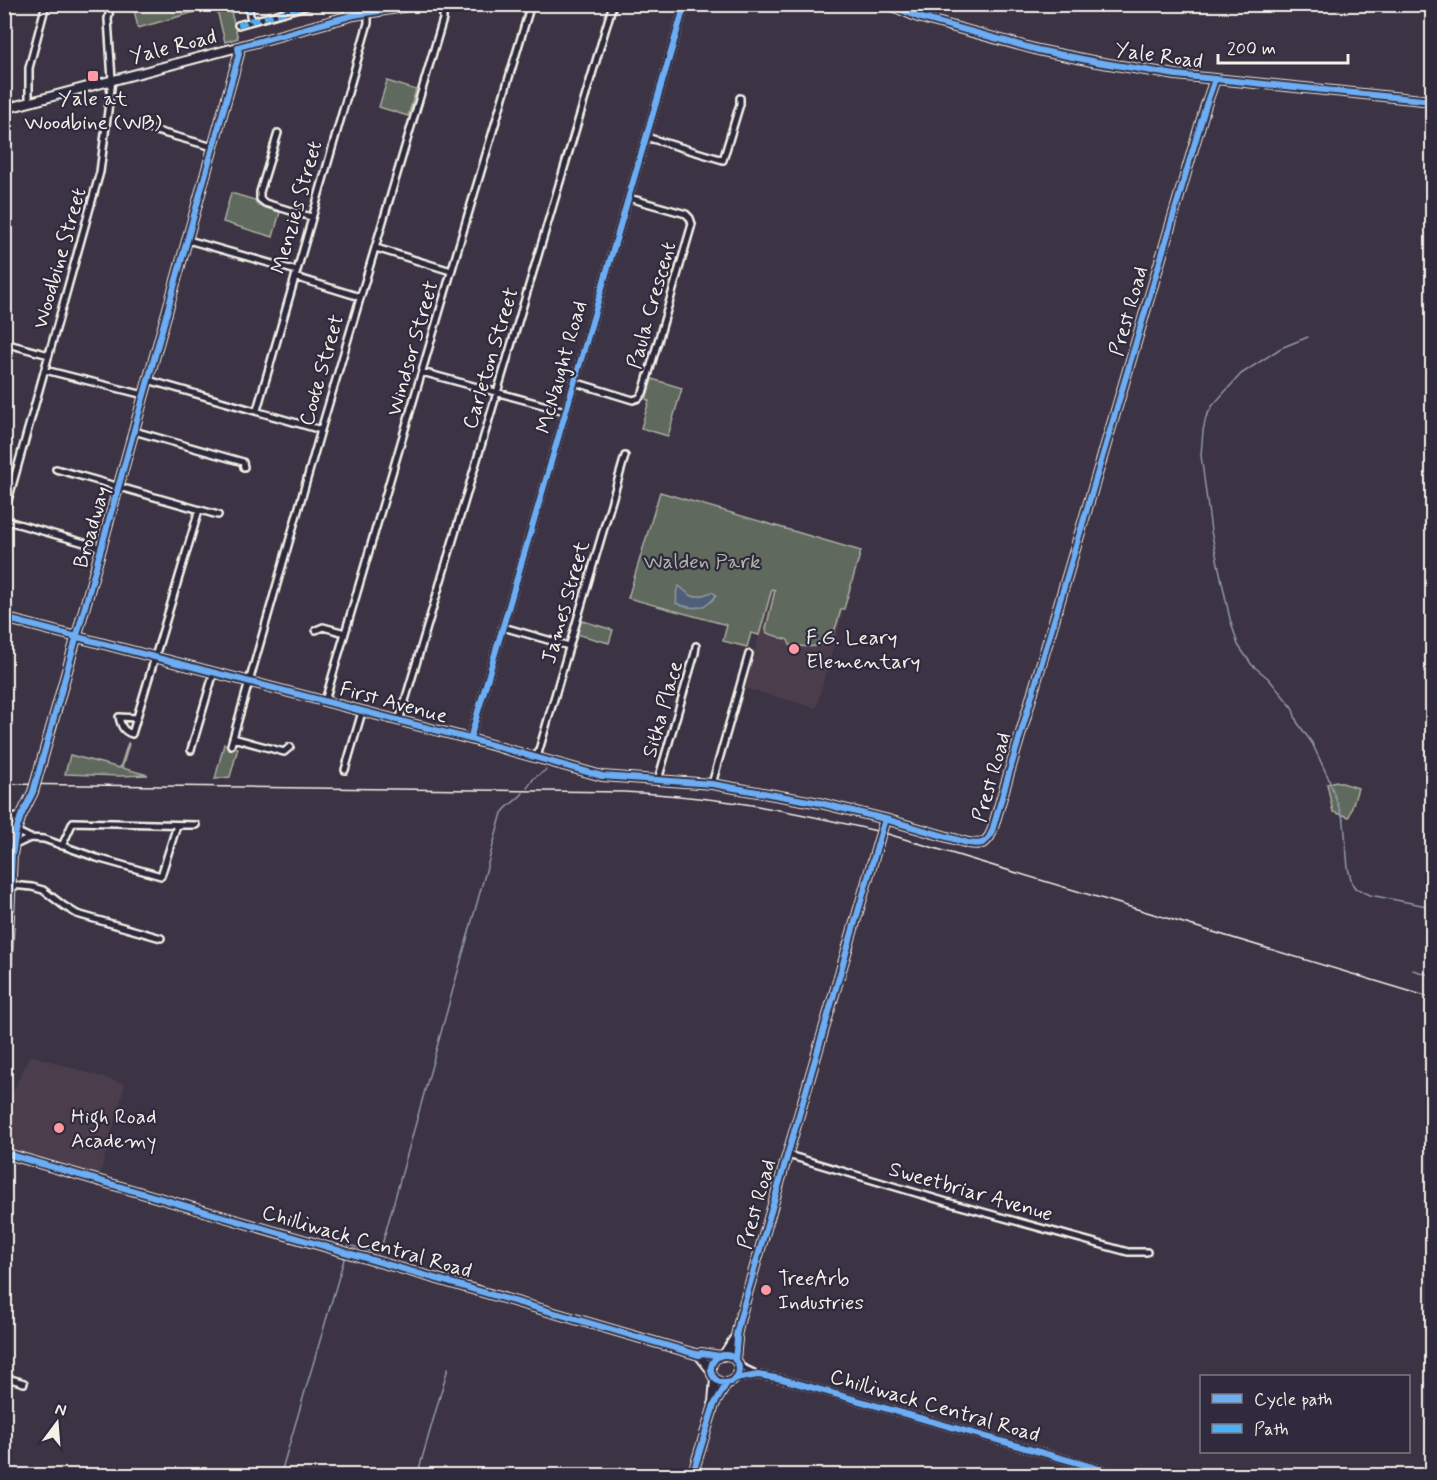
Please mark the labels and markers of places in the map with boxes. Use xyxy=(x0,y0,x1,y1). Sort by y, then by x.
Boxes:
marker: Yale at Woodbine (WB) xyxy=(86,69,100,83)
place label: Yale at Woodbine (WB) xyxy=(24,85,162,137)
place label: F.G. Leary Elementary xyxy=(806,624,920,676)
marker: F.G. Leary Elementary xyxy=(787,642,801,656)
place label: High Road Academy xyxy=(71,1103,157,1155)
marker: High Road Academy xyxy=(52,1121,66,1135)
place label: TreeArb Industries xyxy=(778,1265,864,1317)
marker: TreeArb Industries xyxy=(759,1283,773,1297)

